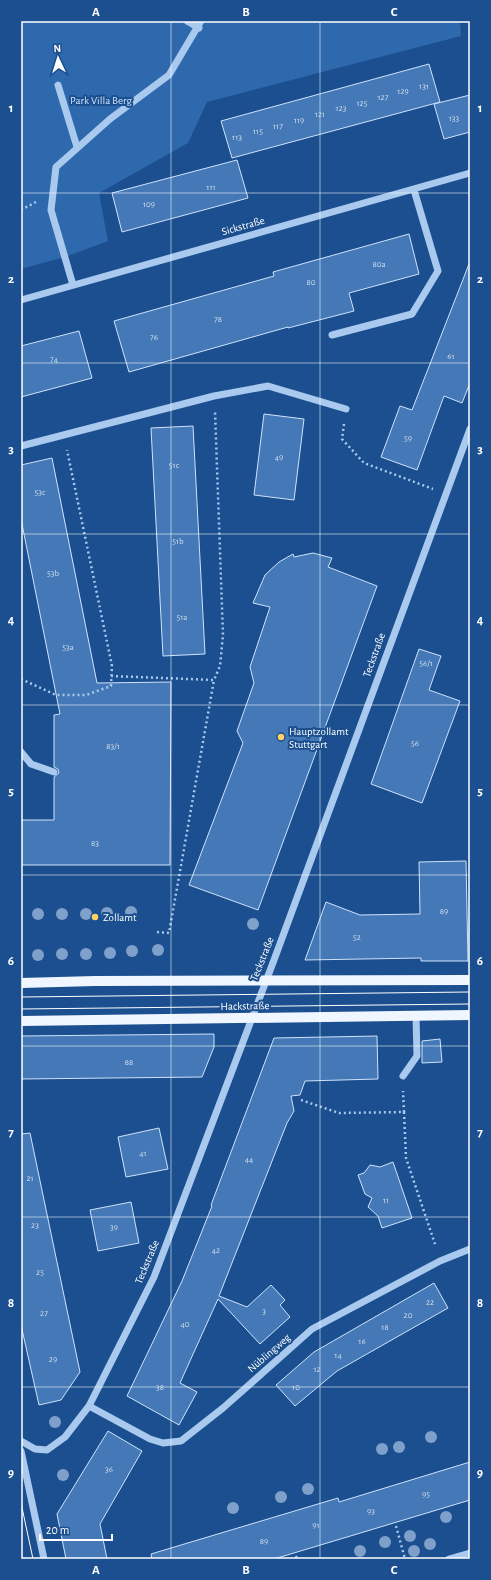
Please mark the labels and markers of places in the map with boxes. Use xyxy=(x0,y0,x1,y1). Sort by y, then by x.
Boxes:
place label: Hauptzollamt Stuttgart xyxy=(289,726,349,750)
marker: Hauptzollamt Stuttgart xyxy=(276,732,286,742)
marker: Zollamt xyxy=(90,912,100,922)
place label: Zollamt xyxy=(103,912,137,923)

